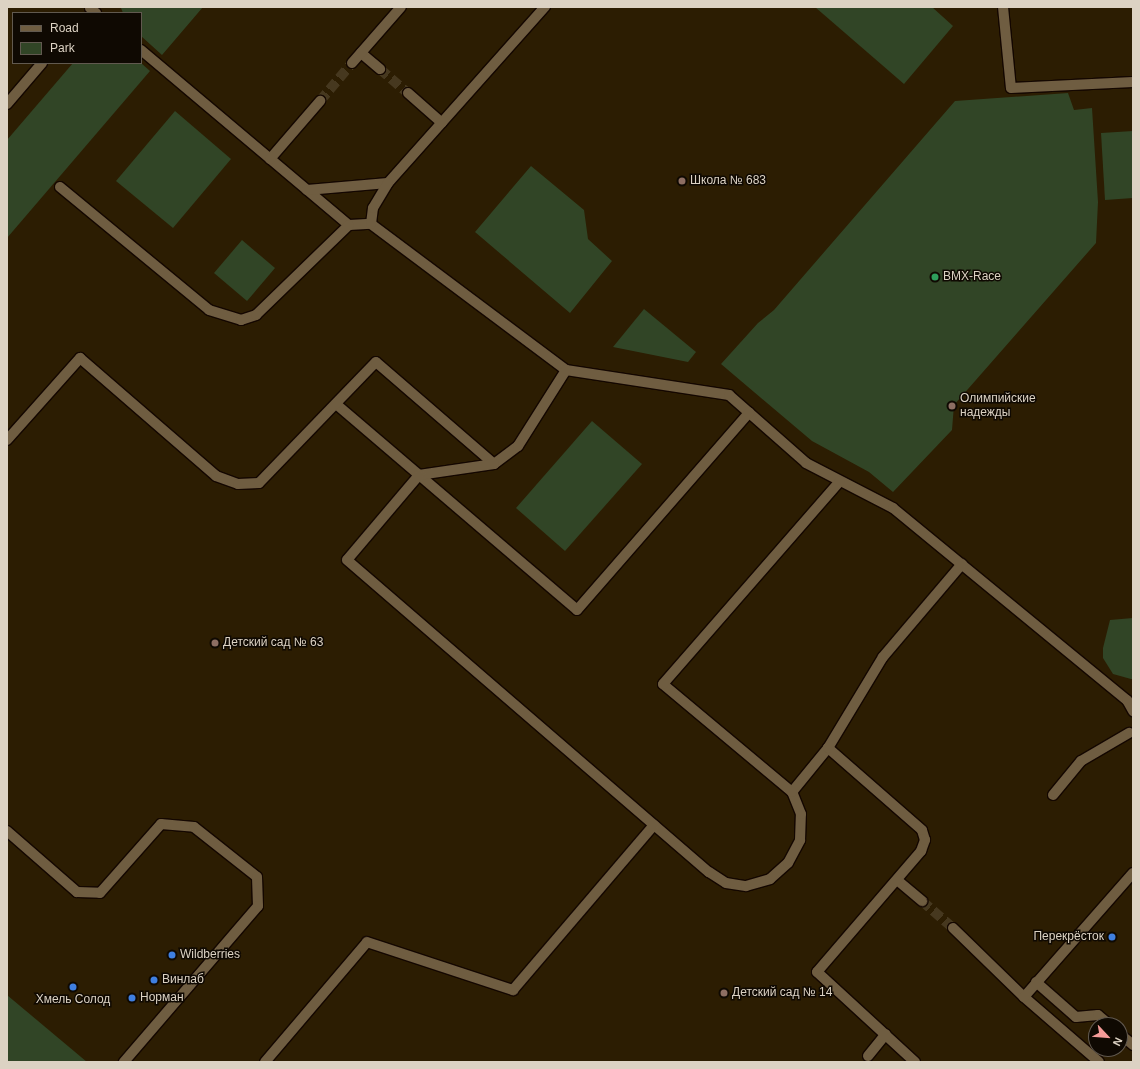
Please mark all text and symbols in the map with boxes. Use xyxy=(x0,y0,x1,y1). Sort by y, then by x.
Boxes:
legend xyxy=(12,12,142,64)
text: Road xyxy=(50,21,79,35)
text: Park xyxy=(50,41,75,55)
place label: Школа № 683 xyxy=(690,174,766,188)
marker: Школа № 683 xyxy=(677,176,687,186)
place label: BMX-Race xyxy=(943,270,1001,284)
marker: BMX-Race xyxy=(930,272,940,282)
place label: Олимпийские надежды xyxy=(960,392,1036,420)
marker: Олимпийские надежды xyxy=(947,401,957,411)
place label: Детский сад № 63 xyxy=(223,636,323,650)
marker: Детский сад № 63 xyxy=(210,638,220,648)
place label: Перекрёсток xyxy=(1033,930,1104,944)
marker: Перекрёсток xyxy=(1107,932,1117,942)
place label: Wildberries xyxy=(180,948,240,962)
marker: Wildberries xyxy=(167,950,177,960)
place label: Винлаб xyxy=(162,973,204,987)
marker: Винлаб xyxy=(149,975,159,985)
marker: Хмель Солод xyxy=(68,982,78,992)
place label: Детский сад № 14 xyxy=(732,986,832,1000)
marker: Детский сад № 14 xyxy=(719,988,729,998)
place label: Норман xyxy=(140,991,184,1005)
place label: Хмель Солод xyxy=(36,993,110,1007)
marker: Норман xyxy=(127,993,137,1003)
north arrow xyxy=(1088,1017,1128,1057)
text: N xyxy=(1111,1036,1125,1048)

